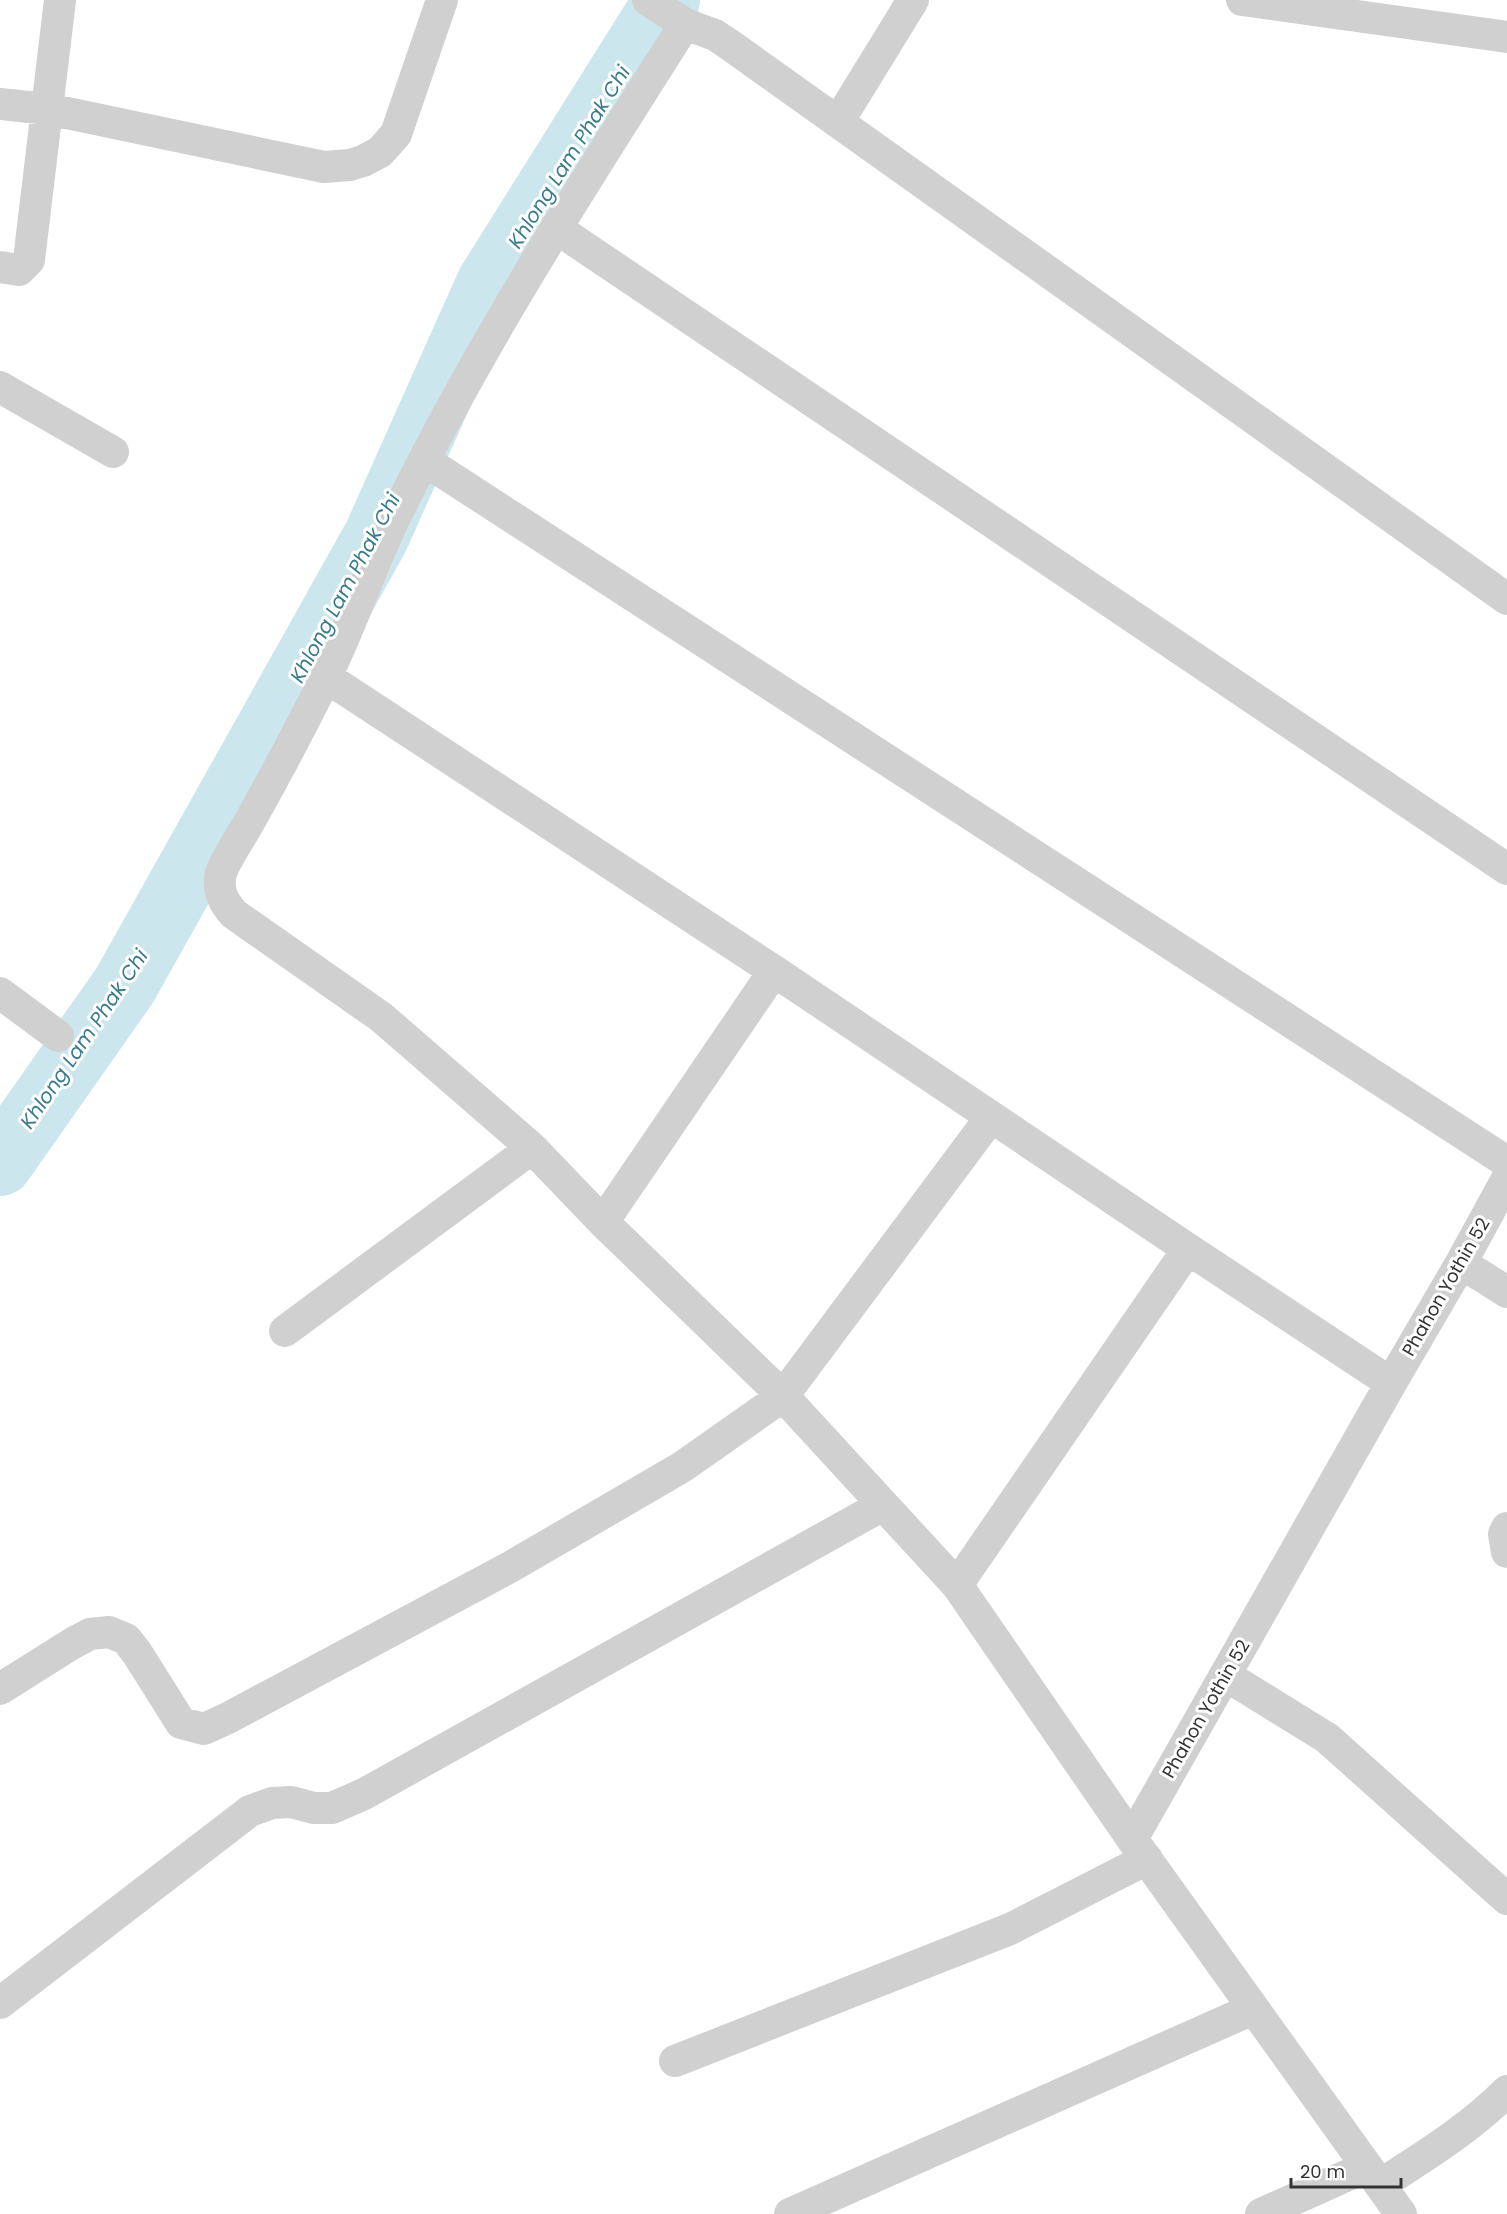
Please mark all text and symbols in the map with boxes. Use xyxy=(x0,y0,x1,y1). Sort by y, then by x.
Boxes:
water label: Khlong Lam Phak Chi xyxy=(501,59,637,254)
water label: Khlong Lam Phak Chi xyxy=(283,487,407,688)
water label: Khlong Lam Phak Chi xyxy=(13,943,155,1134)
street label: Phahon Yothin 52 xyxy=(1396,1213,1495,1361)
street label: Phahon Yothin 52 xyxy=(1156,1635,1255,1783)
scale bar xyxy=(1291,2151,1400,2189)
text: 20 m xyxy=(1300,2159,1345,2184)

